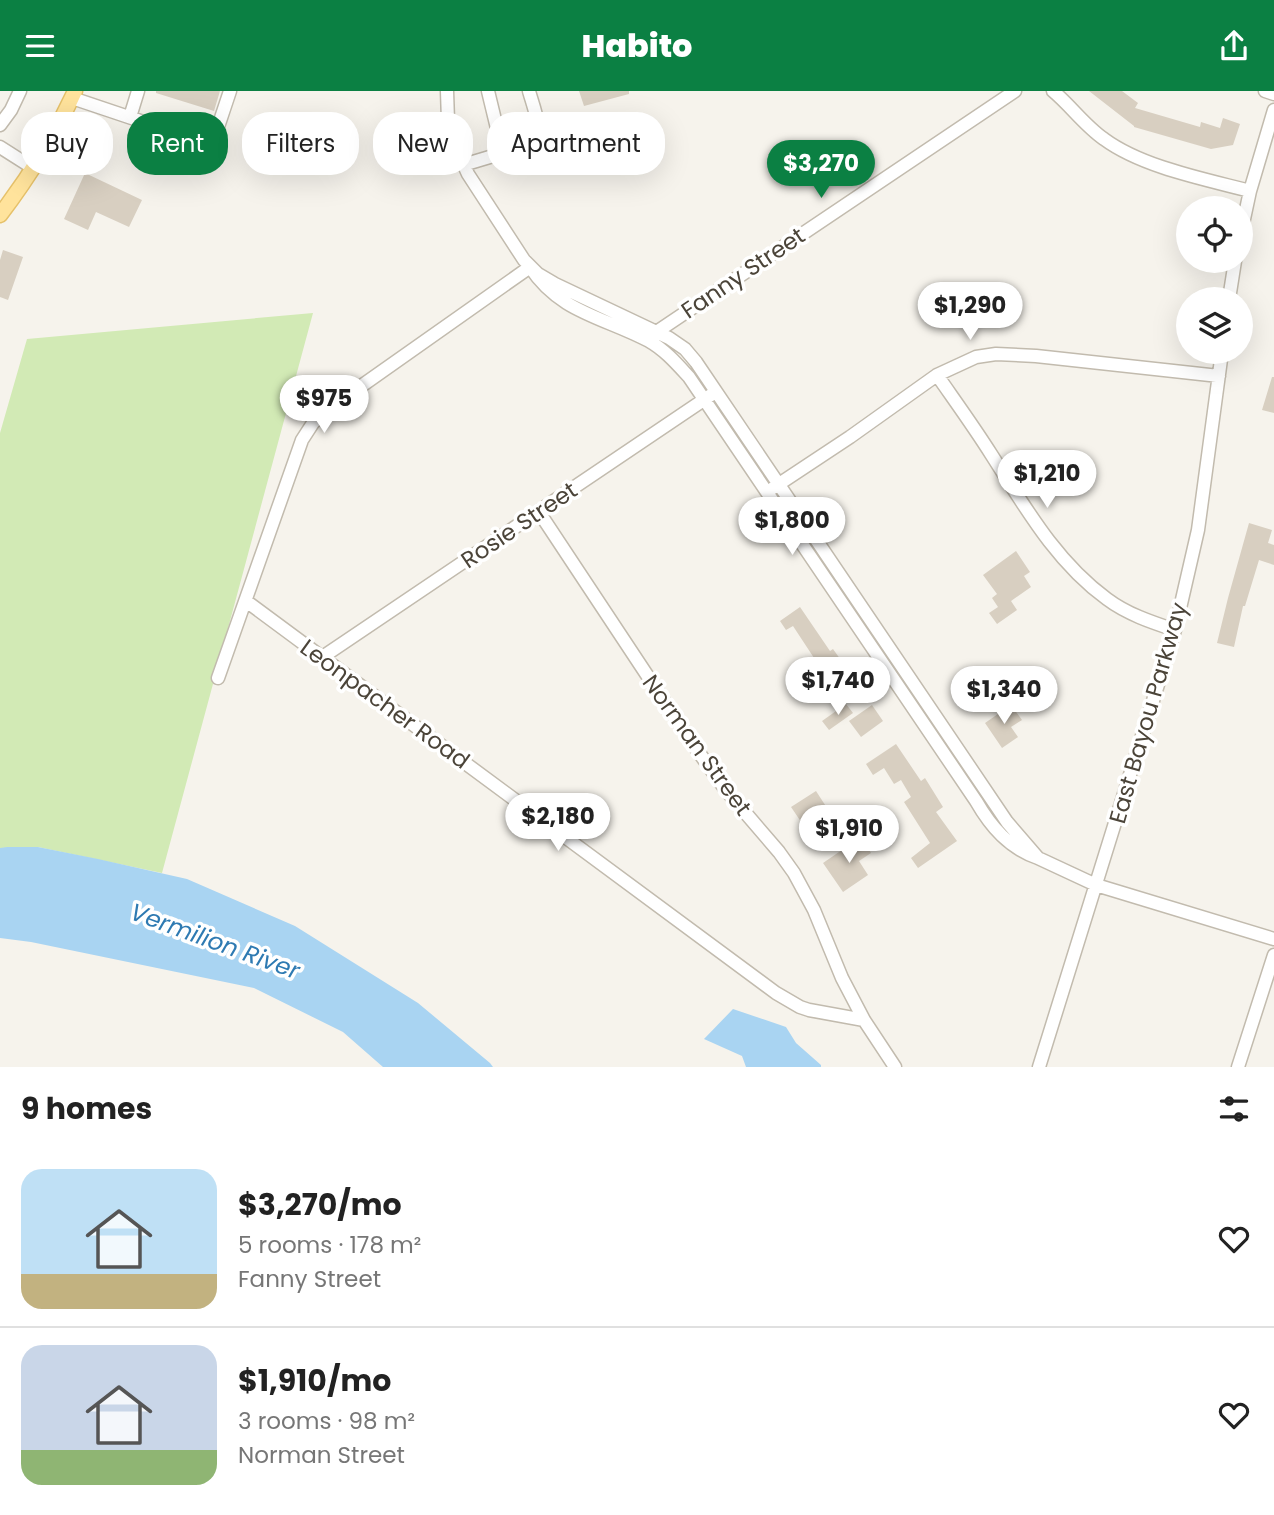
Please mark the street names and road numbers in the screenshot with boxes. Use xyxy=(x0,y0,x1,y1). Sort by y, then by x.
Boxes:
street label: Fanny Street xyxy=(675,220,811,326)
street label: Rosie Street xyxy=(454,474,584,576)
street label: East Bayou Parkway xyxy=(1101,599,1195,827)
street label: Leonpacher Road xyxy=(294,632,476,776)
street label: Norman Street xyxy=(635,668,759,822)

